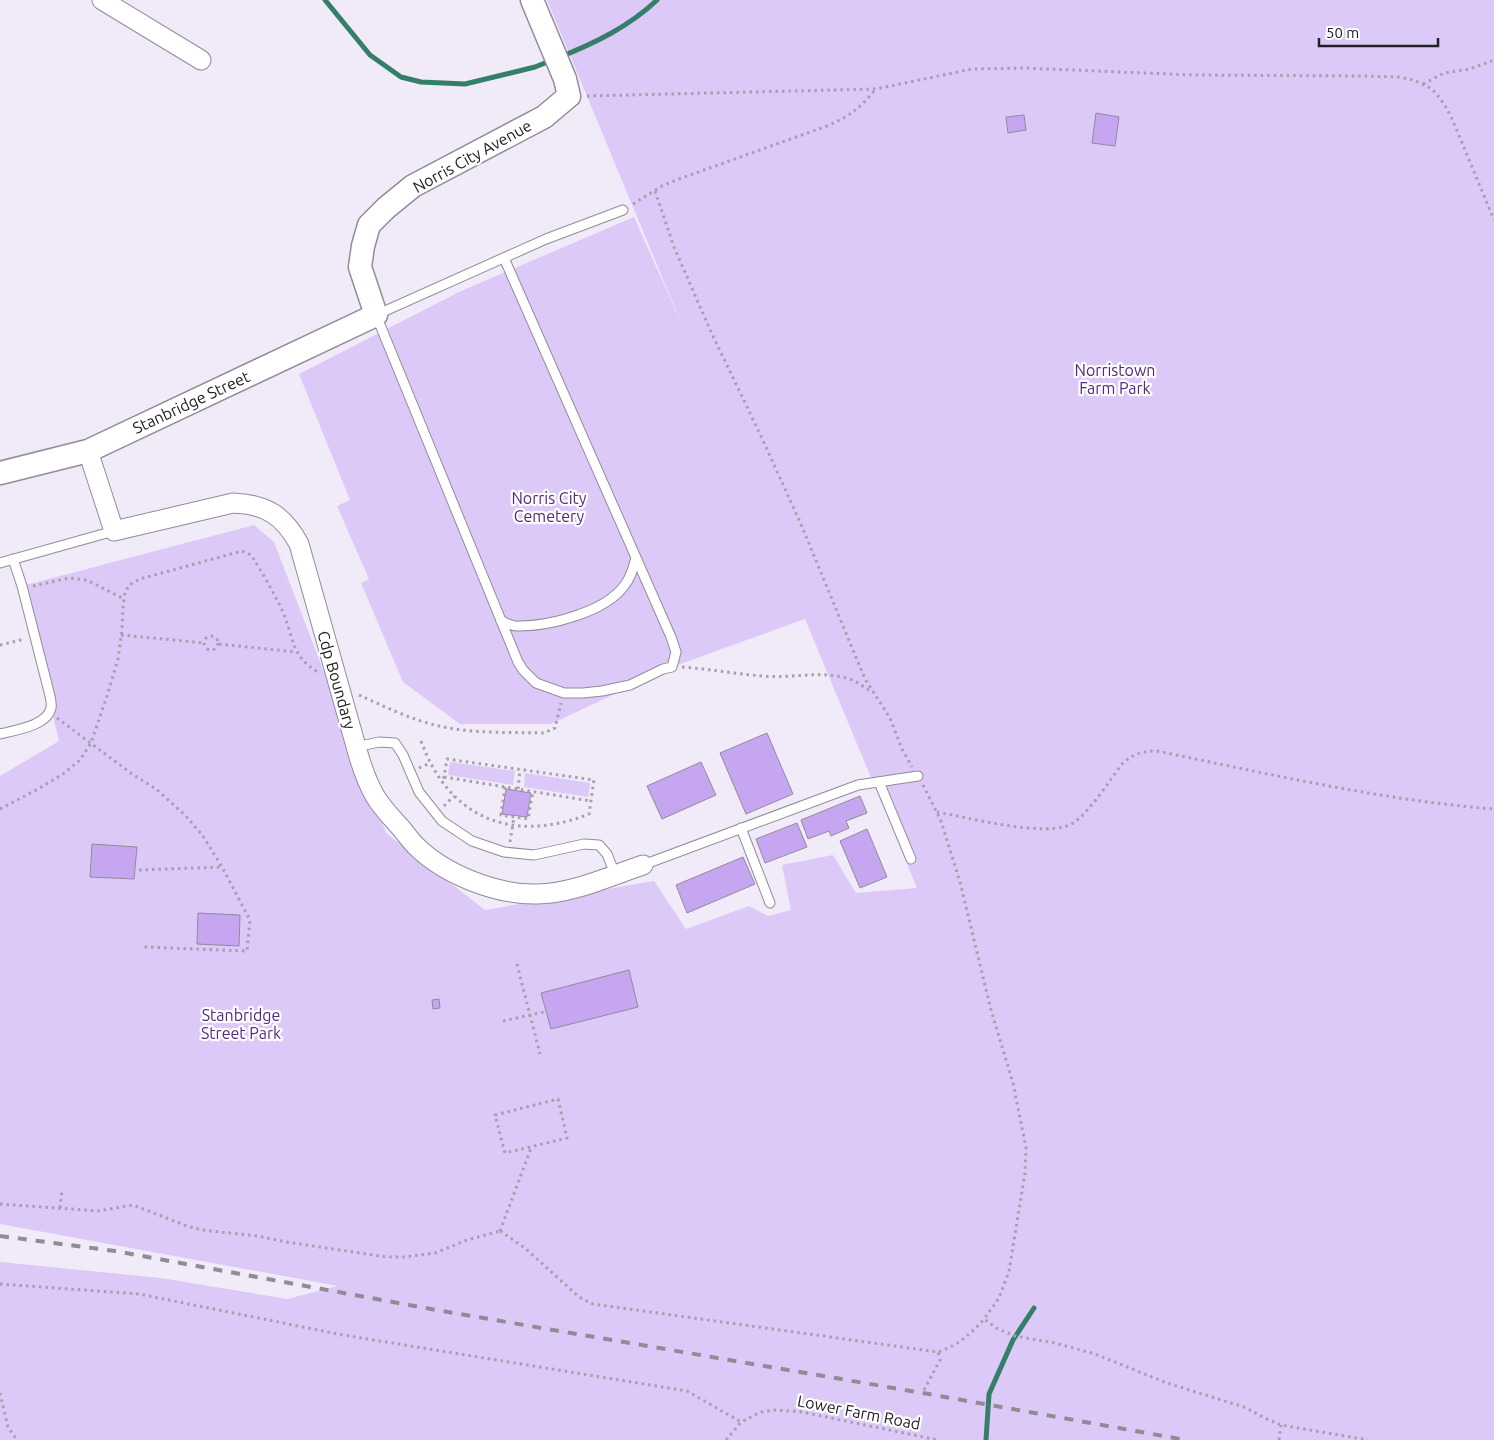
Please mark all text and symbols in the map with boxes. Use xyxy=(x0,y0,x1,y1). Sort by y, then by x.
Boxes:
scale bar xyxy=(1319,15,1438,47)
text: 50 m xyxy=(1326,24,1359,41)
street label: Norris City Avenue xyxy=(410,116,534,196)
park label: Norristown Farm Park xyxy=(1075,361,1155,397)
street label: Stanbridge Street xyxy=(130,367,253,437)
park label: Norris City Cemetery xyxy=(511,489,587,525)
street label: Cdp Boundary xyxy=(314,629,360,732)
park label: Stanbridge Street Park xyxy=(201,1006,281,1042)
street label: Lower Farm Road xyxy=(796,1391,922,1433)

